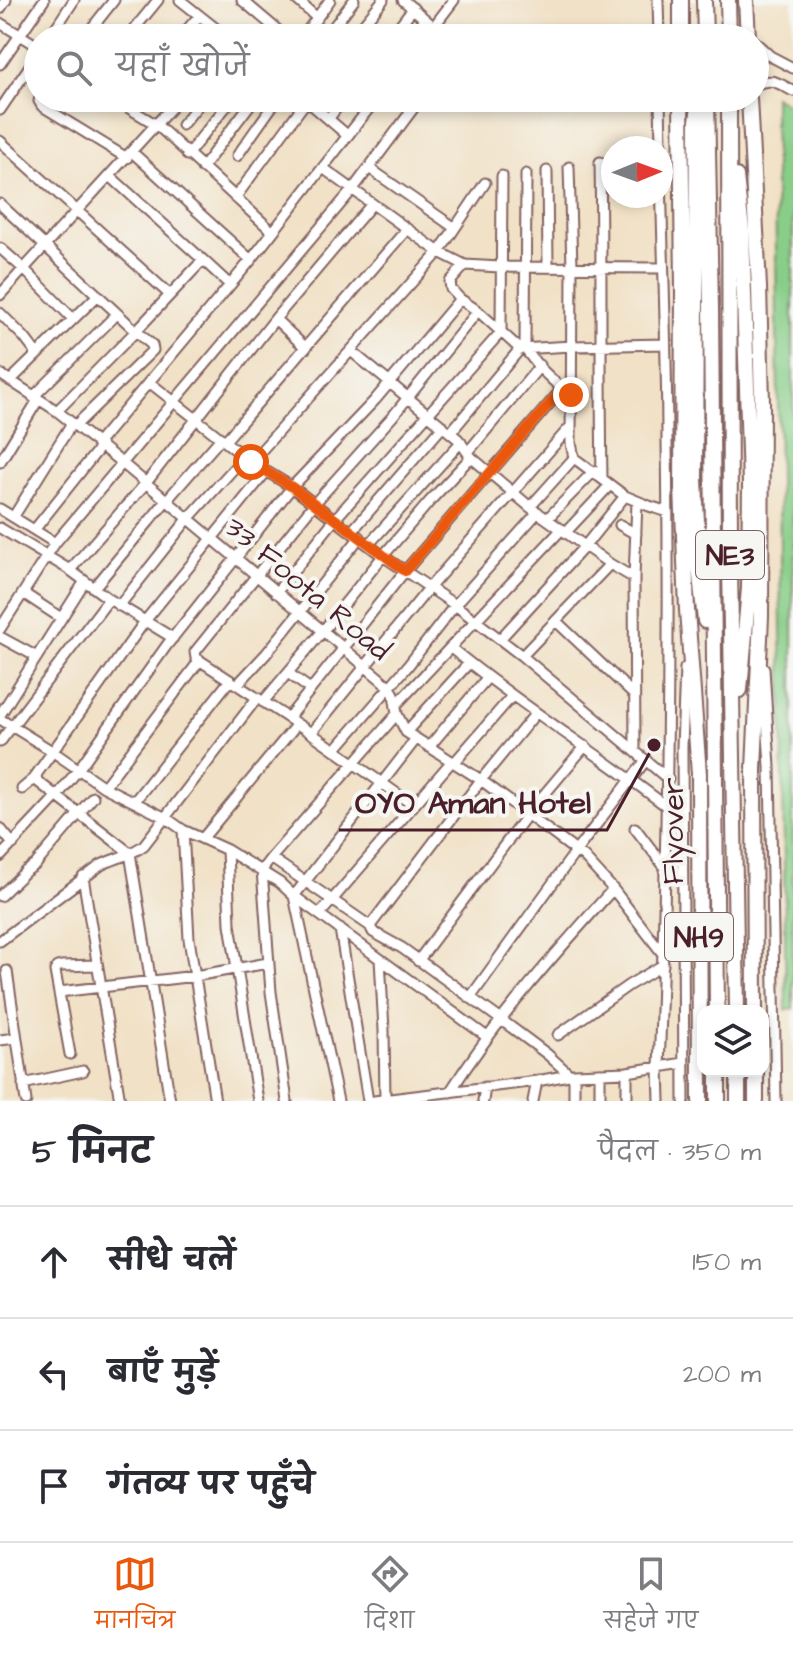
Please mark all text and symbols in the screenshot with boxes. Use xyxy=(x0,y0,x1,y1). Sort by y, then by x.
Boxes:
search box xyxy=(24,24,769,112)
icon: search xyxy=(52,46,96,90)
text: यहाँ खोजें xyxy=(116,46,249,88)
north arrow xyxy=(601,136,673,208)
route end xyxy=(553,377,589,413)
route start xyxy=(233,444,269,480)
street label: 33 Foota Road xyxy=(215,507,400,671)
road number: NE3 xyxy=(696,531,764,579)
callout: OYO Aman Hotel xyxy=(339,774,607,830)
street label: Flyover xyxy=(653,777,696,885)
text: OYO Aman Hotel xyxy=(355,781,591,826)
road number: NH9 xyxy=(665,913,733,961)
map controls xyxy=(697,1005,769,1077)
button: layers xyxy=(697,1005,769,1077)
text: 5 मिनट xyxy=(32,1128,152,1176)
text: पैदल · 350 m xyxy=(598,1134,761,1170)
icon: ahead xyxy=(32,1240,76,1284)
text: सीधे चलें xyxy=(108,1240,235,1282)
text: 150 m xyxy=(692,1244,761,1280)
icon: left xyxy=(32,1352,76,1396)
text: बाएँ मुड़ें xyxy=(108,1352,218,1394)
text: 200 m xyxy=(683,1356,761,1392)
icon: arrive xyxy=(32,1464,76,1508)
text: गंतव्य पर पहुँचे xyxy=(108,1464,314,1506)
tab: मानचित्र xyxy=(95,1552,175,1645)
tab: दिशा xyxy=(365,1552,415,1645)
tab: सहेजे गए xyxy=(604,1552,698,1645)

